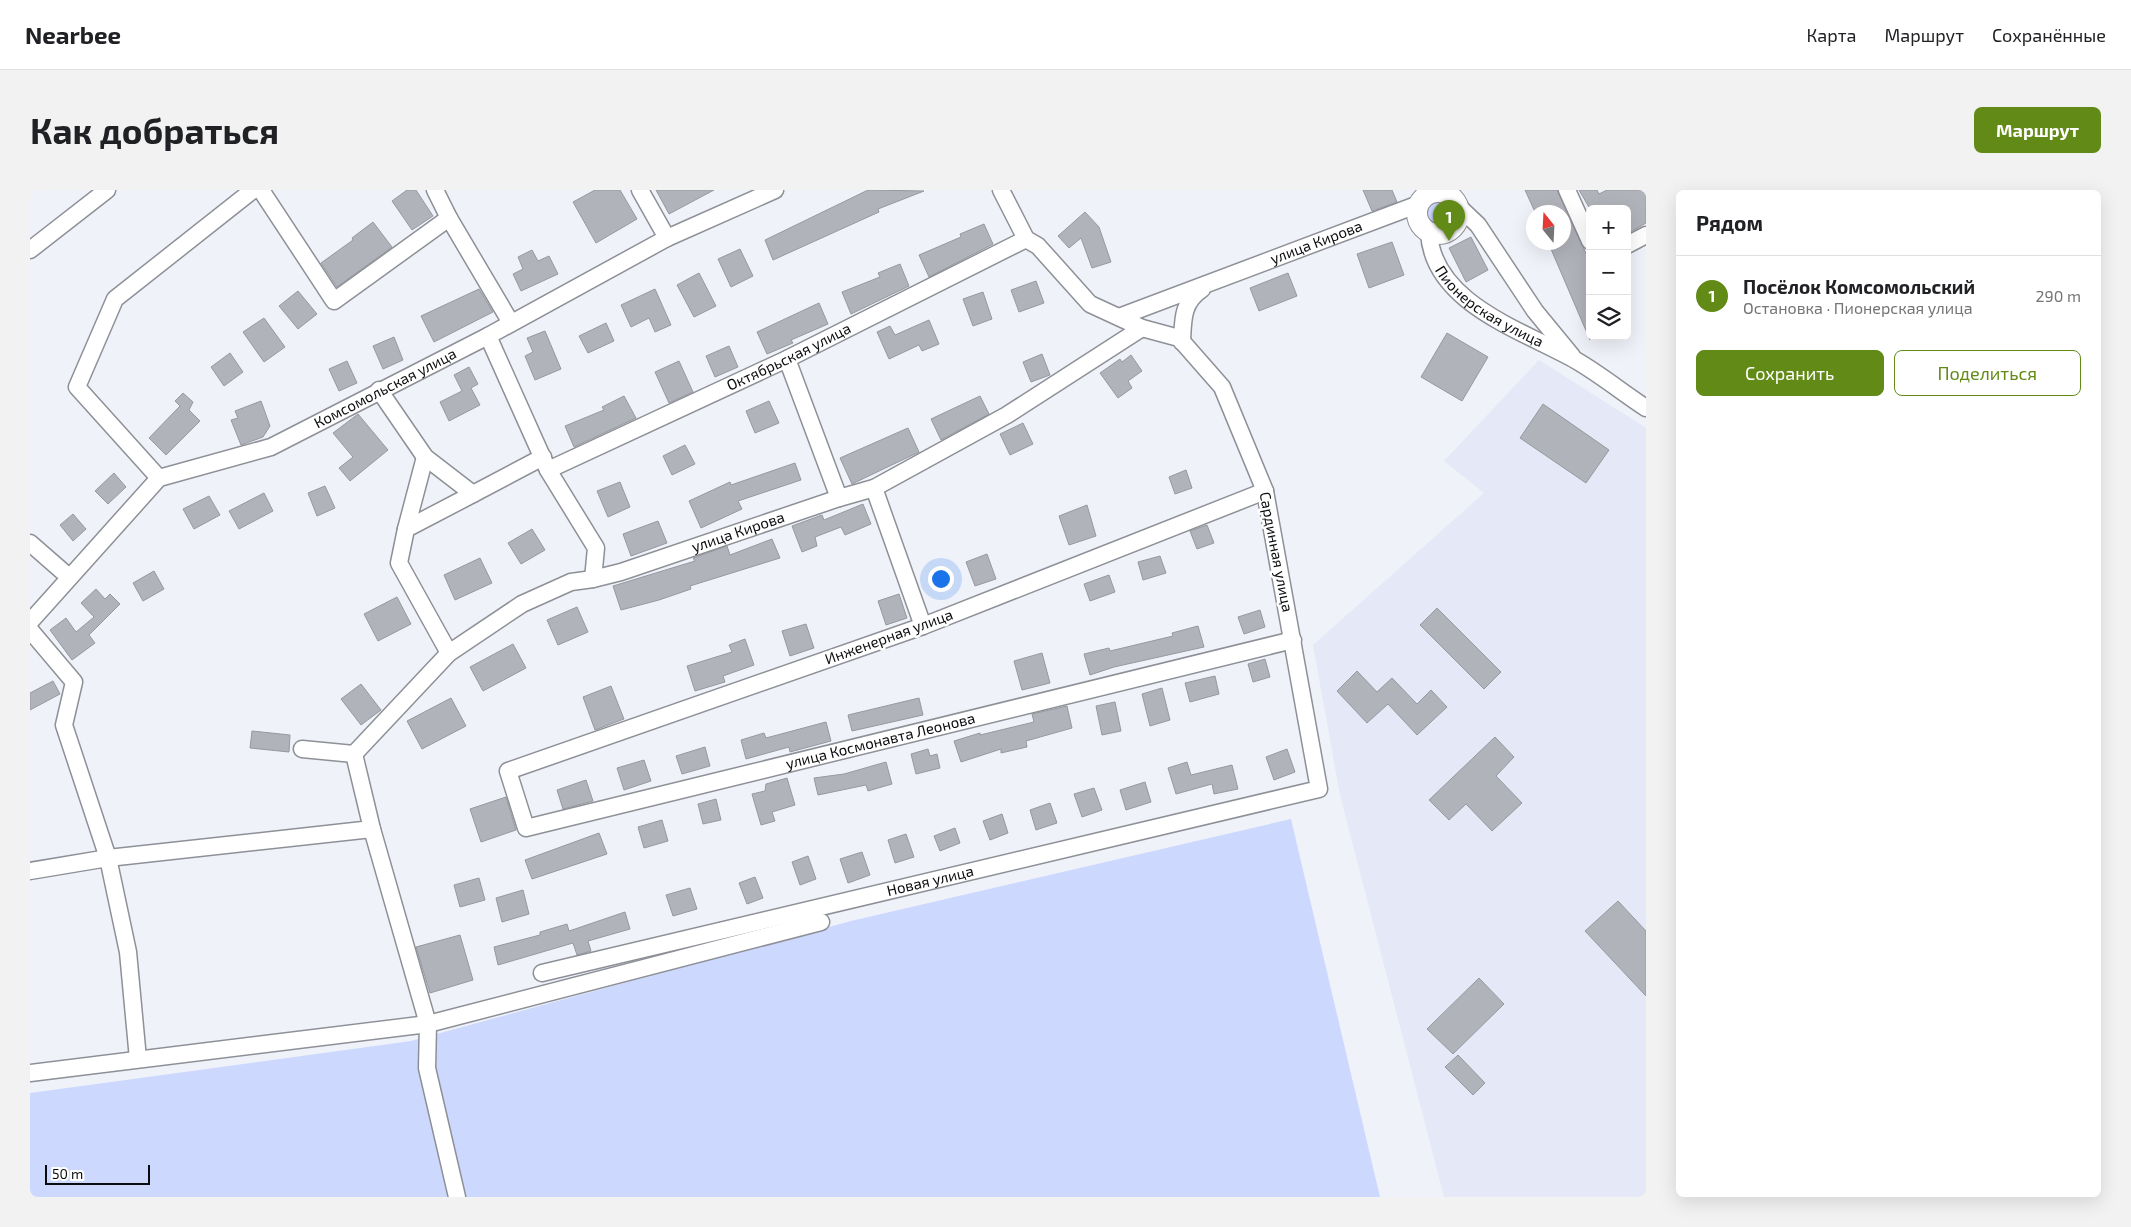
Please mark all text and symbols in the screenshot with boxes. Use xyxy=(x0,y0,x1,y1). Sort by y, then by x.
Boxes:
text: Nearbee xyxy=(25,20,121,49)
text: Карта xyxy=(1806,24,1856,46)
text: Маршрут xyxy=(1884,24,1964,46)
text: Сохранённые xyxy=(1992,24,2106,46)
button: Маршрут xyxy=(1974,107,2101,153)
text: Как добраться xyxy=(30,109,279,151)
pin: 1 xyxy=(1433,200,1465,241)
north arrow xyxy=(1526,205,1571,250)
map controls xyxy=(1586,205,1631,340)
button: + xyxy=(1586,205,1631,250)
text: Рядом xyxy=(1696,210,1763,235)
street label: улица Кирова xyxy=(1268,216,1365,268)
button: − xyxy=(1586,250,1631,295)
street label: Пионерская улица xyxy=(1432,262,1547,350)
text: Посёлок Комсомольский xyxy=(1743,275,1975,298)
text: 1 xyxy=(1709,286,1715,305)
text: 290 m xyxy=(2036,286,2081,305)
button: layers xyxy=(1586,295,1631,340)
text: Остановка · Пионерская улица xyxy=(1743,298,1973,317)
street label: Октябрьская улица xyxy=(723,318,854,394)
street label: Комсомольская улица xyxy=(311,344,459,431)
button: Сохранить xyxy=(1696,350,1884,396)
button: Поделиться xyxy=(1894,350,2081,396)
street label: Сардинная улица xyxy=(1255,490,1297,614)
street label: улица Кирова xyxy=(689,507,787,556)
your location xyxy=(928,566,954,592)
street label: Инженерная улица xyxy=(822,605,955,669)
street label: улица Космонавта Леонова xyxy=(784,708,977,773)
street label: Новая улица xyxy=(885,861,975,899)
scale bar xyxy=(45,1162,150,1185)
text: 50 m xyxy=(52,1165,83,1182)

